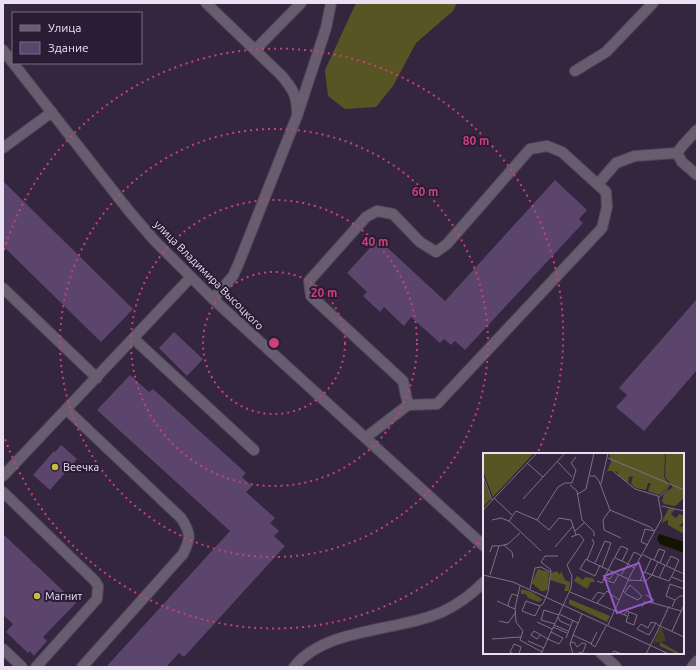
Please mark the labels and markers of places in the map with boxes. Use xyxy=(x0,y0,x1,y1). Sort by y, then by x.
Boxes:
centre of rings xyxy=(267,336,281,350)
place label: Веечка xyxy=(63,461,99,473)
marker: Веечка xyxy=(50,462,60,472)
place label: Магнит xyxy=(45,590,83,602)
marker: Магнит xyxy=(32,591,42,601)

